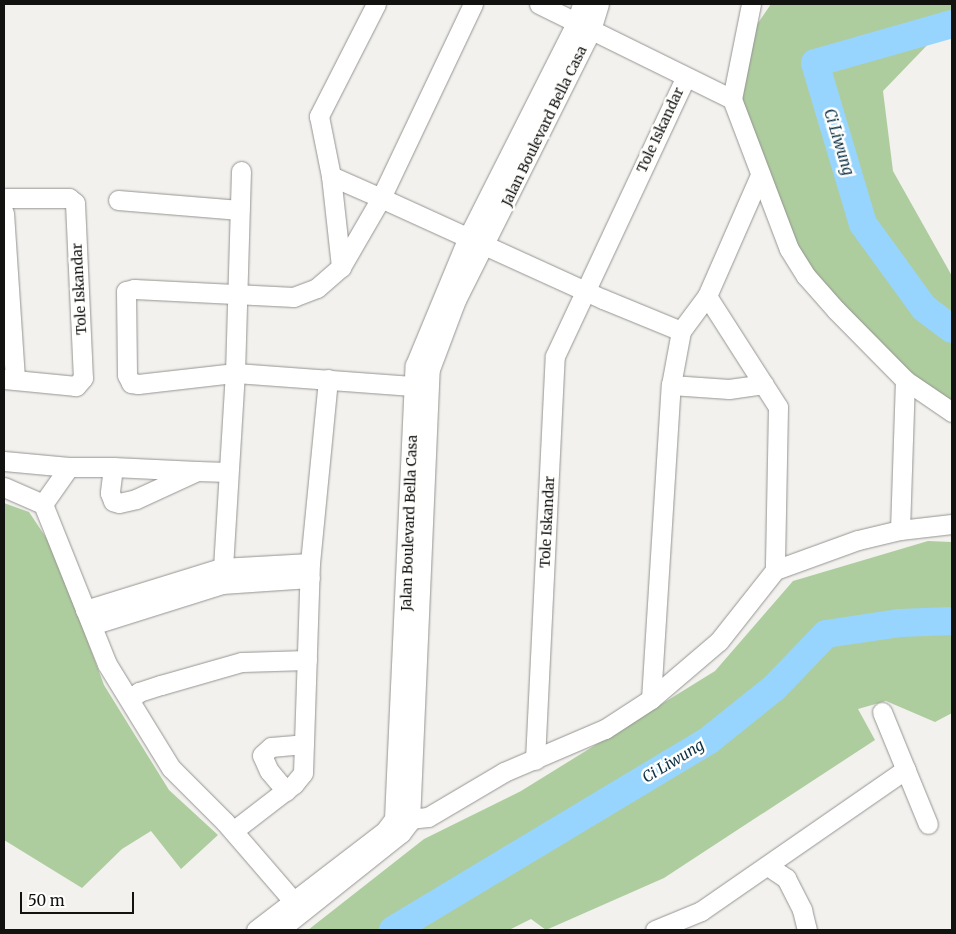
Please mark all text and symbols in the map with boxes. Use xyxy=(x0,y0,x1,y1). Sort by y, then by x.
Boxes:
street label: Jalan Boulevard Bella Casa xyxy=(498,43,590,209)
street label: Tole Iskandar xyxy=(633,85,687,175)
water label: Ci Liwung xyxy=(820,107,858,177)
street label: Tole Iskandar xyxy=(68,243,90,335)
street label: Jalan Boulevard Bella Casa xyxy=(398,435,420,611)
street label: Tole Iskandar xyxy=(536,476,558,568)
water label: Ci Liwung xyxy=(639,736,707,786)
scale bar xyxy=(22,882,136,914)
text: 50 m xyxy=(28,891,65,910)

